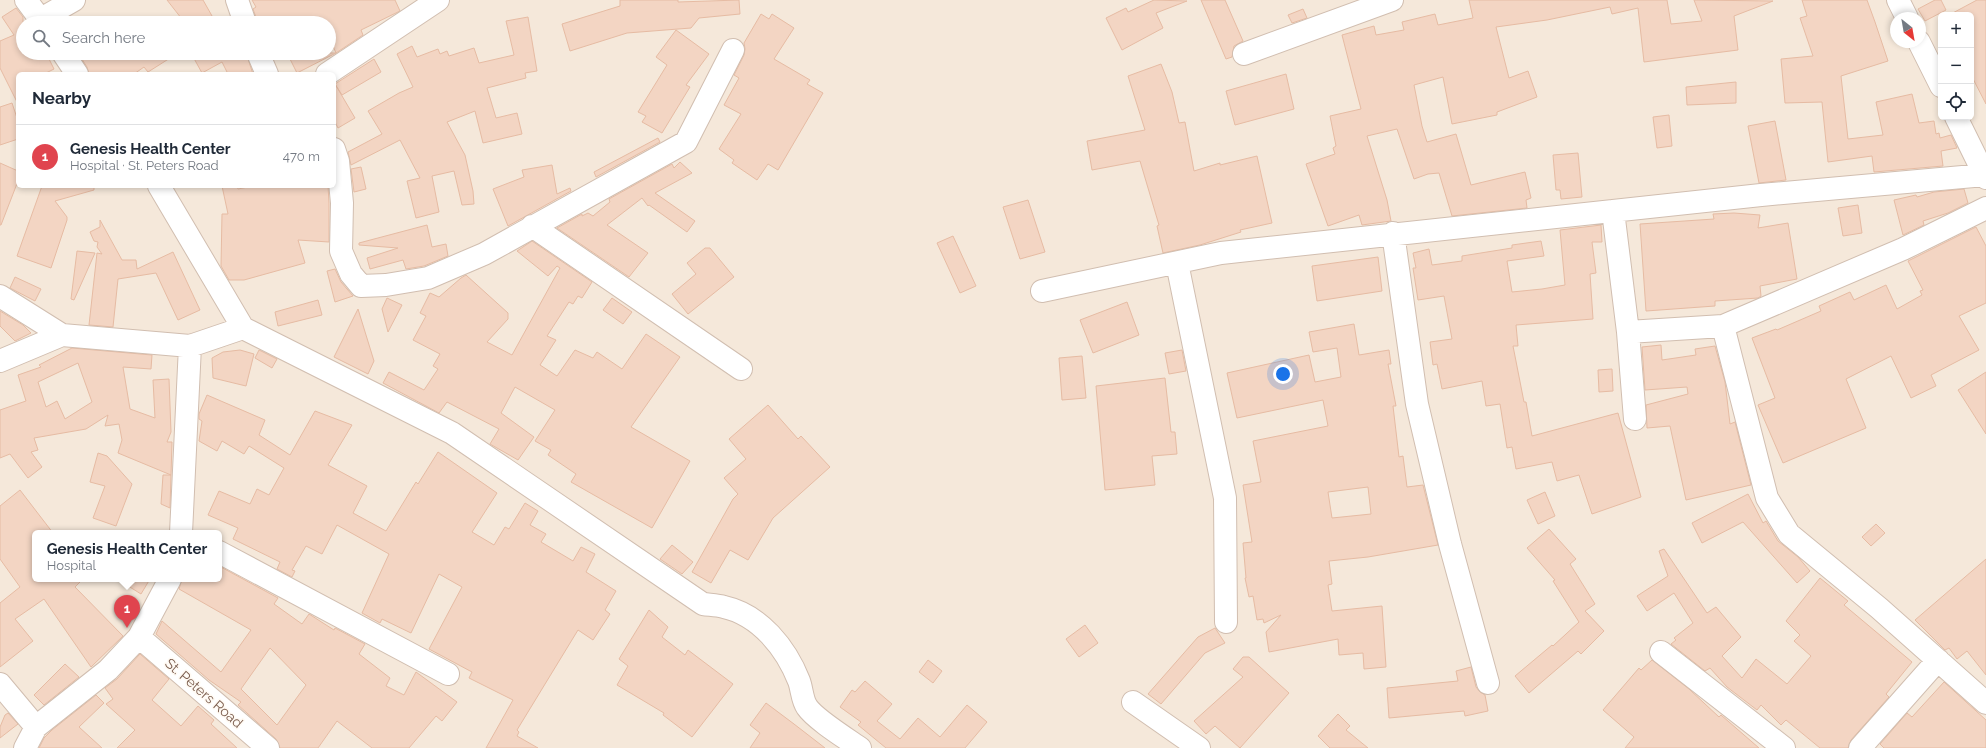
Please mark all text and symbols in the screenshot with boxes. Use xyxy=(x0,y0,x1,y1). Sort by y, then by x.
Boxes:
north arrow xyxy=(1890,12,1926,48)
map controls xyxy=(1938,12,1974,120)
button: + xyxy=(1938,12,1974,48)
search box xyxy=(16,16,336,60)
icon: search xyxy=(30,27,52,49)
text: Search here xyxy=(62,29,145,47)
button: − xyxy=(1938,48,1974,84)
button: locate xyxy=(1938,84,1974,120)
text: Nearby xyxy=(32,88,91,108)
text: Genesis Health Center xyxy=(70,140,231,158)
text: 1 xyxy=(42,149,48,164)
text: 470 m xyxy=(283,149,320,164)
text: Hospital · St. Peters Road xyxy=(70,158,219,173)
your location xyxy=(1273,364,1293,384)
popup xyxy=(32,530,222,582)
text: Genesis Health Center xyxy=(47,540,207,558)
text: Hospital xyxy=(47,558,96,573)
pin: 1 xyxy=(114,595,140,628)
street label: St. Peters Road xyxy=(162,655,246,731)

